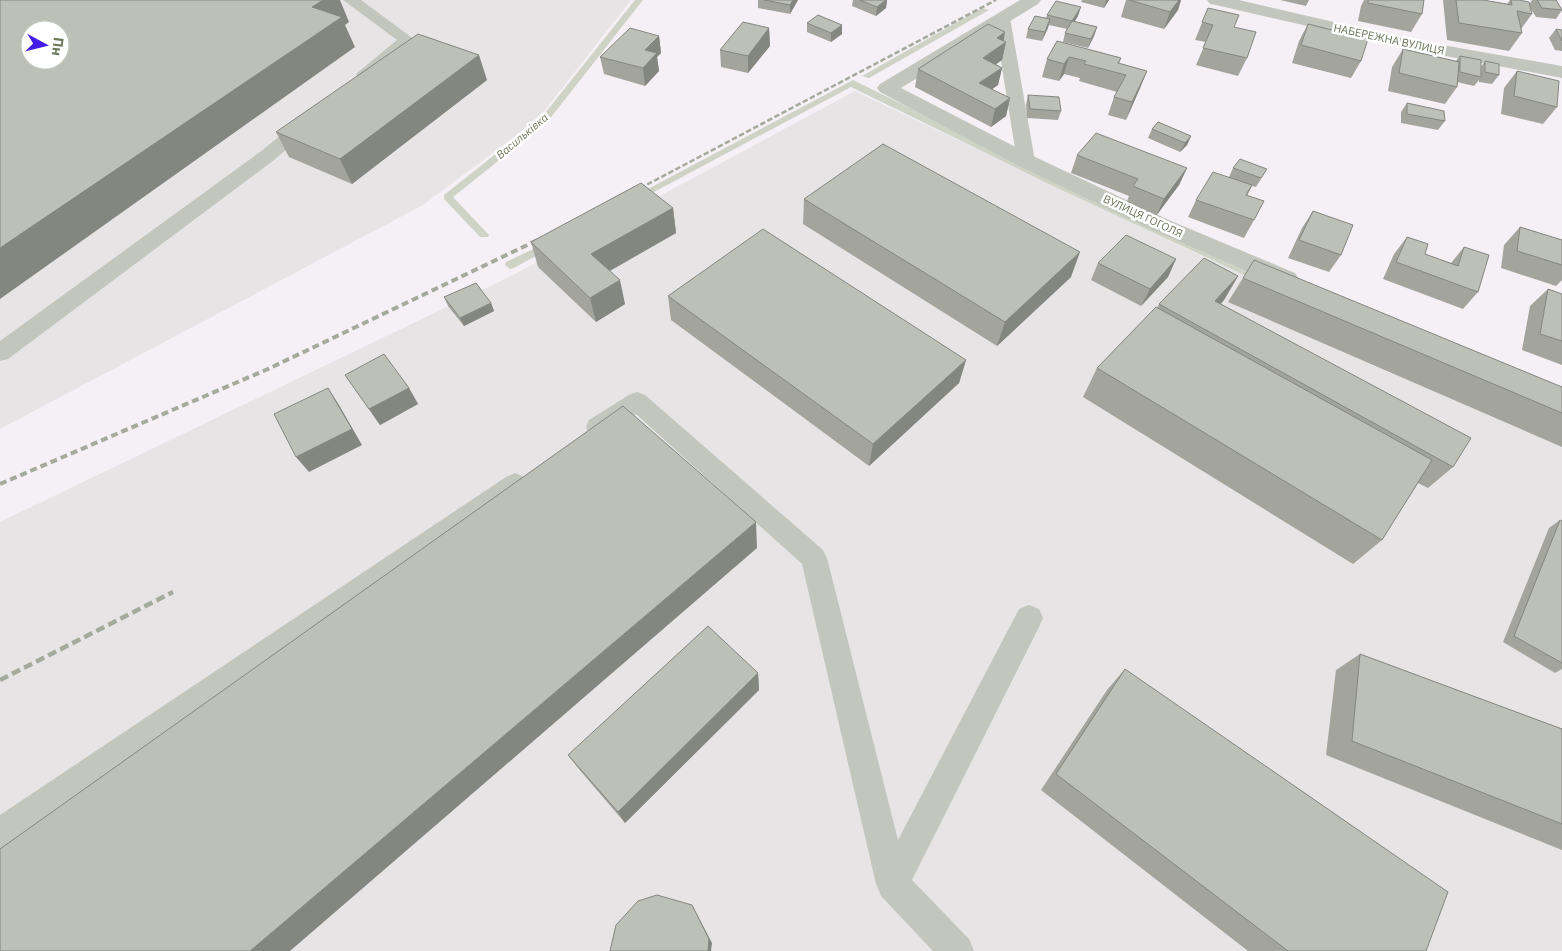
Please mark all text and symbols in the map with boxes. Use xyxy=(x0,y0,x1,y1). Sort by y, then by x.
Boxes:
north arrow xyxy=(20,20,70,70)
street label: НАБЕРЕЖНА ВУЛИЦЯ xyxy=(1332,20,1446,58)
text: Пн xyxy=(48,36,68,57)
water label: Васильківка xyxy=(493,110,551,162)
street label: ВУЛИЦЯ ГОГОЛЯ xyxy=(1101,191,1185,241)

